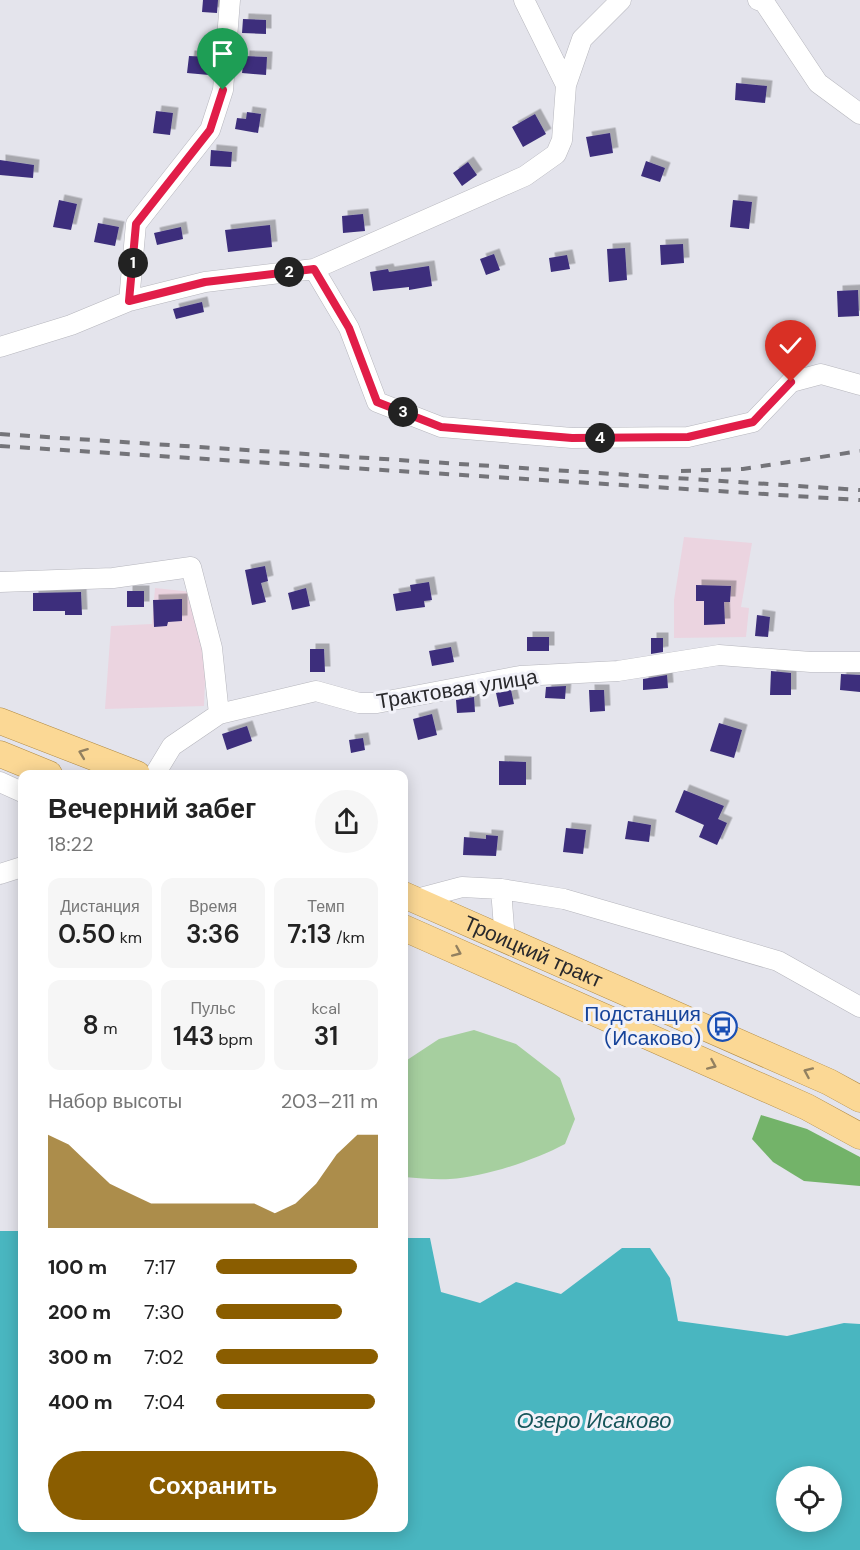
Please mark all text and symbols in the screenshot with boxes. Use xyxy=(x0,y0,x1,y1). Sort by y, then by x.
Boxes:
pin xyxy=(197,28,248,90)
icon: arrive xyxy=(206,37,239,70)
pin: 1 xyxy=(118,248,148,278)
text: 1 xyxy=(130,252,136,273)
pin: 2 xyxy=(274,257,304,287)
text: 2 xyxy=(284,261,294,282)
pin xyxy=(765,320,816,382)
icon: check xyxy=(774,329,807,362)
pin: 3 xyxy=(388,397,418,427)
text: 3 xyxy=(398,401,408,422)
pin: 4 xyxy=(585,423,615,453)
text: 4 xyxy=(595,427,605,448)
street label: Трактовая улица xyxy=(374,662,540,716)
one-way arrow xyxy=(78,748,89,760)
button: share xyxy=(315,790,378,853)
text: Вечерний забег xyxy=(48,791,256,826)
text: 18:22 xyxy=(48,831,93,857)
text: Дистанция xyxy=(60,896,140,917)
text: Время xyxy=(189,896,237,917)
text: Темп xyxy=(307,896,345,917)
street label: Троицкий тракт xyxy=(459,909,607,995)
text: 0.50 xyxy=(58,917,115,951)
text: 3:36 xyxy=(186,917,240,951)
text: 7:13 xyxy=(287,917,332,951)
text: km xyxy=(115,927,142,948)
text: /km xyxy=(332,927,365,948)
one-way arrow xyxy=(451,945,462,957)
text: Пульс xyxy=(191,998,235,1019)
text: kcal xyxy=(312,998,340,1019)
place label: Подстанция (Исаково) xyxy=(584,1000,701,1052)
text: 8 xyxy=(83,1008,99,1042)
bus stop icon: Подстанция (Исаково) xyxy=(706,1010,738,1042)
text: m xyxy=(99,1018,117,1039)
text: 143 xyxy=(173,1019,214,1053)
text: 31 xyxy=(314,1019,338,1053)
text: bpm xyxy=(214,1029,253,1050)
one-way arrow xyxy=(706,1058,717,1070)
one-way arrow xyxy=(803,1068,814,1080)
text: Набор высоты xyxy=(48,1088,182,1114)
text: 203–211 m xyxy=(281,1088,378,1114)
text: 100 m xyxy=(48,1254,107,1280)
text: 7:17 xyxy=(144,1254,176,1280)
text: 200 m xyxy=(48,1299,111,1325)
text: 7:30 xyxy=(144,1299,184,1325)
text: 300 m xyxy=(48,1344,112,1370)
text: 7:02 xyxy=(144,1344,184,1370)
text: 400 m xyxy=(48,1389,113,1415)
text: 7:04 xyxy=(144,1389,185,1415)
water label: Озеро Исаково xyxy=(517,1406,671,1435)
button: Сохранить xyxy=(48,1451,378,1520)
map controls xyxy=(776,1466,842,1532)
button: locate xyxy=(776,1466,842,1532)

